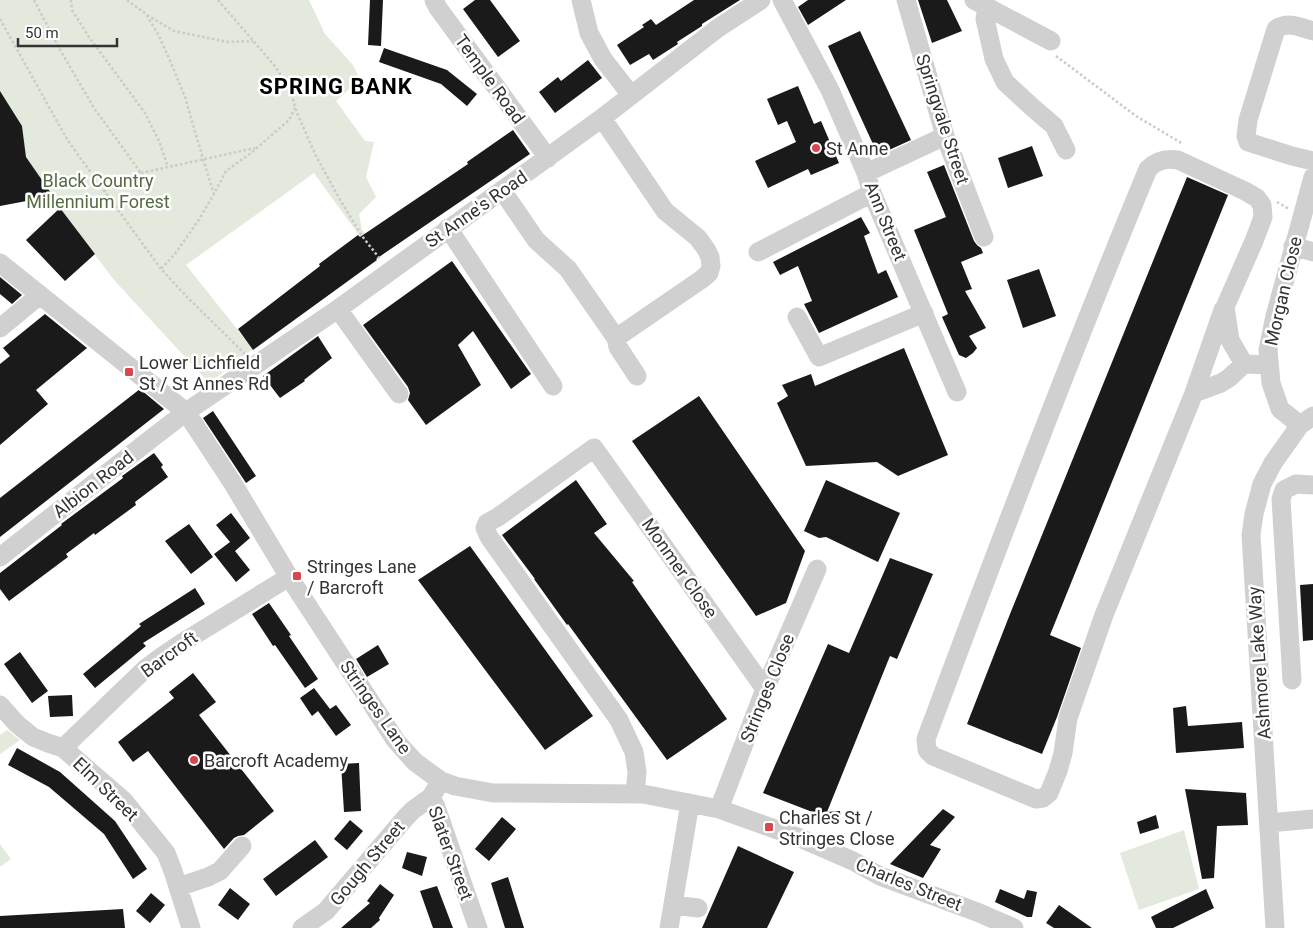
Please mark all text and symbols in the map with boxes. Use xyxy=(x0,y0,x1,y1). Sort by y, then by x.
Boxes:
scale bar xyxy=(18,15,116,47)
text: 50 m xyxy=(25,24,59,42)
street label: Temple Road xyxy=(451,30,529,128)
street label: Springvale Street xyxy=(912,51,974,187)
district label: SPRING BANK xyxy=(259,74,413,99)
place label: St Anne xyxy=(826,138,888,159)
marker: St Anne xyxy=(810,142,822,154)
street label: St Anne's Road xyxy=(421,166,531,252)
park label: Black Country Millennium Forest xyxy=(26,170,170,212)
street label: Ann Street xyxy=(861,178,911,264)
street label: Morgan Close xyxy=(1260,234,1306,348)
place label: Lower Lichfield St / St Annes Rd xyxy=(139,352,269,394)
marker: Lower Lichfield St / St Annes Rd xyxy=(123,366,135,378)
street label: Albion Road xyxy=(48,446,138,522)
street label: Monmer Close xyxy=(638,514,722,622)
place label: Stringes Lane / Barcroft xyxy=(307,556,416,598)
marker: Stringes Lane / Barcroft xyxy=(291,570,303,582)
street label: Ashmore Lake Way xyxy=(1243,585,1275,740)
street label: Barcroft xyxy=(137,626,201,682)
street label: Stringes Close xyxy=(736,630,798,746)
street label: Stringes Lane xyxy=(336,656,416,758)
place label: Barcroft Academy xyxy=(204,750,349,771)
street label: Elm Street xyxy=(69,753,143,825)
marker: Barcroft Academy xyxy=(188,754,200,766)
street label: Slater Street xyxy=(424,803,478,903)
place label: Charles St / Stringes Close xyxy=(779,807,895,849)
street label: Gough Street xyxy=(325,816,409,910)
marker: Charles St / Stringes Close xyxy=(763,821,775,833)
street label: Charles Street xyxy=(853,853,965,915)

